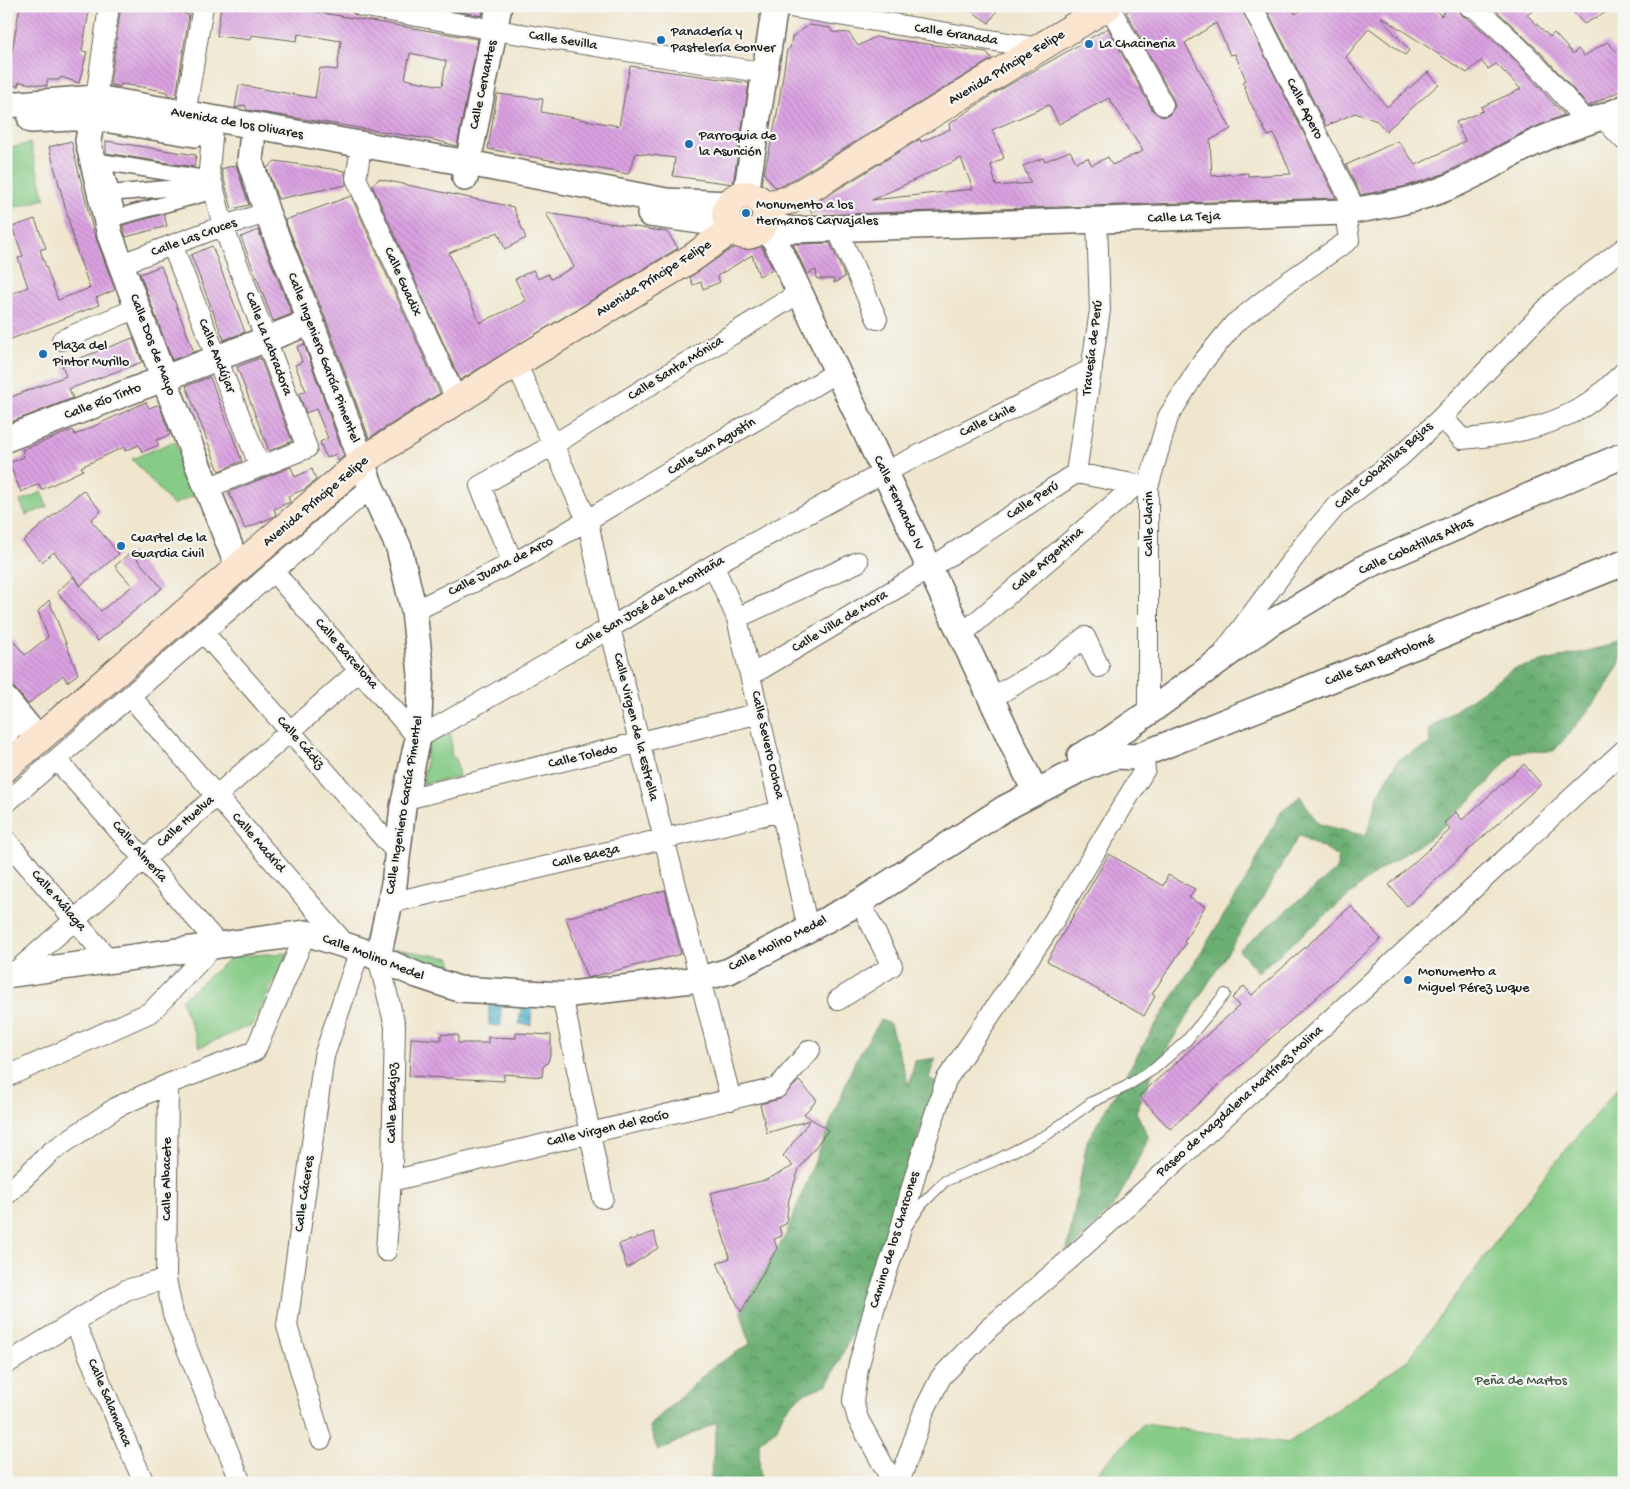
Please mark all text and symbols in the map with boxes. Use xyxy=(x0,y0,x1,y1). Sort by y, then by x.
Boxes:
street label: Calle Granada xyxy=(913,20,1000,50)
place label: Panadería y Pastelería Gonver xyxy=(670,24,776,57)
street label: Avenida Príncipe Felipe xyxy=(946,26,1069,109)
street label: Calle Sevilla xyxy=(528,27,600,55)
marker: Panadería y Pastelería Gonver xyxy=(655,34,667,46)
place label: La Chacineria xyxy=(1099,36,1177,53)
street label: Calle Cervantes xyxy=(466,38,502,131)
marker: La Chacineria xyxy=(1083,38,1095,50)
street label: Calle Apero xyxy=(1281,75,1327,143)
street label: Avenida de los Olivares xyxy=(170,104,305,144)
place label: Parroquia de la Asunción xyxy=(698,128,777,161)
marker: Parroquia de la Asunción xyxy=(683,138,695,150)
place label: Monumento a los Hermanos Carvajales xyxy=(756,197,879,230)
marker: Monumento a los Hermanos Carvajales xyxy=(740,207,752,219)
street label: Calle La Teja xyxy=(1147,208,1222,228)
street label: Calle Las Cruces xyxy=(149,214,240,261)
street label: Avenida Príncipe Felipe xyxy=(593,236,715,321)
street label: Calle Guadix xyxy=(379,245,425,320)
street label: Calle Ingeniero García Pimentel xyxy=(283,271,363,445)
street label: Calle La Labradora xyxy=(240,290,296,399)
street label: Calle Dos de Mayo xyxy=(125,292,179,398)
street label: Travesía de Perú xyxy=(1079,299,1107,398)
street label: Calle Andújar xyxy=(193,316,239,397)
street label: Calle Santa Mónica xyxy=(625,332,728,405)
place label: Plaza del Pintor Murillo xyxy=(52,338,129,371)
marker: Plaza del Pintor Murillo xyxy=(37,348,49,360)
street label: Calle Río Tinto xyxy=(62,380,144,424)
street label: Calle Chile xyxy=(957,400,1020,442)
street label: Calle San Agustín xyxy=(665,414,759,480)
street label: Calle Cobatillas Bajas xyxy=(1331,418,1437,513)
street label: Avenida Príncipe Felipe xyxy=(260,452,373,551)
street label: Calle Fernando IV xyxy=(869,453,927,553)
street label: Calle Perú xyxy=(1004,478,1063,524)
street label: Calle Clarin xyxy=(1141,491,1158,557)
street label: Calle Cobatillas Altas xyxy=(1356,514,1477,580)
street label: Calle Argentina xyxy=(1008,523,1089,596)
place label: Cuartel de la Guardia Civil xyxy=(131,530,208,563)
street label: Calle Juana de Arco xyxy=(446,533,556,601)
marker: Cuartel de la Guardia Civil xyxy=(115,540,127,552)
street label: Calle San José de la Montaña xyxy=(572,552,729,655)
street label: Calle Villa de Mora xyxy=(789,586,892,657)
street label: Calle Barcelona xyxy=(310,615,382,694)
street label: Calle San Bartolomé xyxy=(1323,631,1438,691)
street label: Calle Virgen de la Estrella xyxy=(608,651,662,804)
street label: Calle Severo Ochoa xyxy=(746,689,788,802)
street label: Calle Cádiz xyxy=(272,713,328,774)
street label: Calle Ingeniero García Pimentel xyxy=(382,714,428,896)
street label: Calle Toledo xyxy=(547,741,619,773)
street label: Calle Huelva xyxy=(154,792,219,852)
street label: Calle Madrid xyxy=(227,810,290,878)
street label: Calle Almería xyxy=(108,818,171,887)
street label: Calle Baeza xyxy=(551,841,622,873)
street label: Calle Málaga xyxy=(27,867,90,936)
street label: Calle Molino Medel xyxy=(726,912,830,976)
street label: Calle Molino Medel xyxy=(320,931,426,985)
place label: Monumento a Miguel Pérez Luque xyxy=(1418,964,1530,997)
marker: Monumento a Miguel Pérez Luque xyxy=(1402,974,1414,986)
street label: Paseo de Magdalena Martínez Molina xyxy=(1152,1022,1328,1182)
street label: Calle Badajoz xyxy=(384,1062,402,1143)
street label: Calle Virgen del Rocío xyxy=(545,1107,671,1151)
street label: Calle Albacete xyxy=(159,1136,176,1221)
street label: Calle Cáceres xyxy=(291,1154,319,1233)
street label: Camino de los Charcones xyxy=(866,1169,924,1310)
street label: Calle Salamanca xyxy=(83,1356,136,1451)
park label: Peña de Martos xyxy=(1474,1373,1568,1390)

